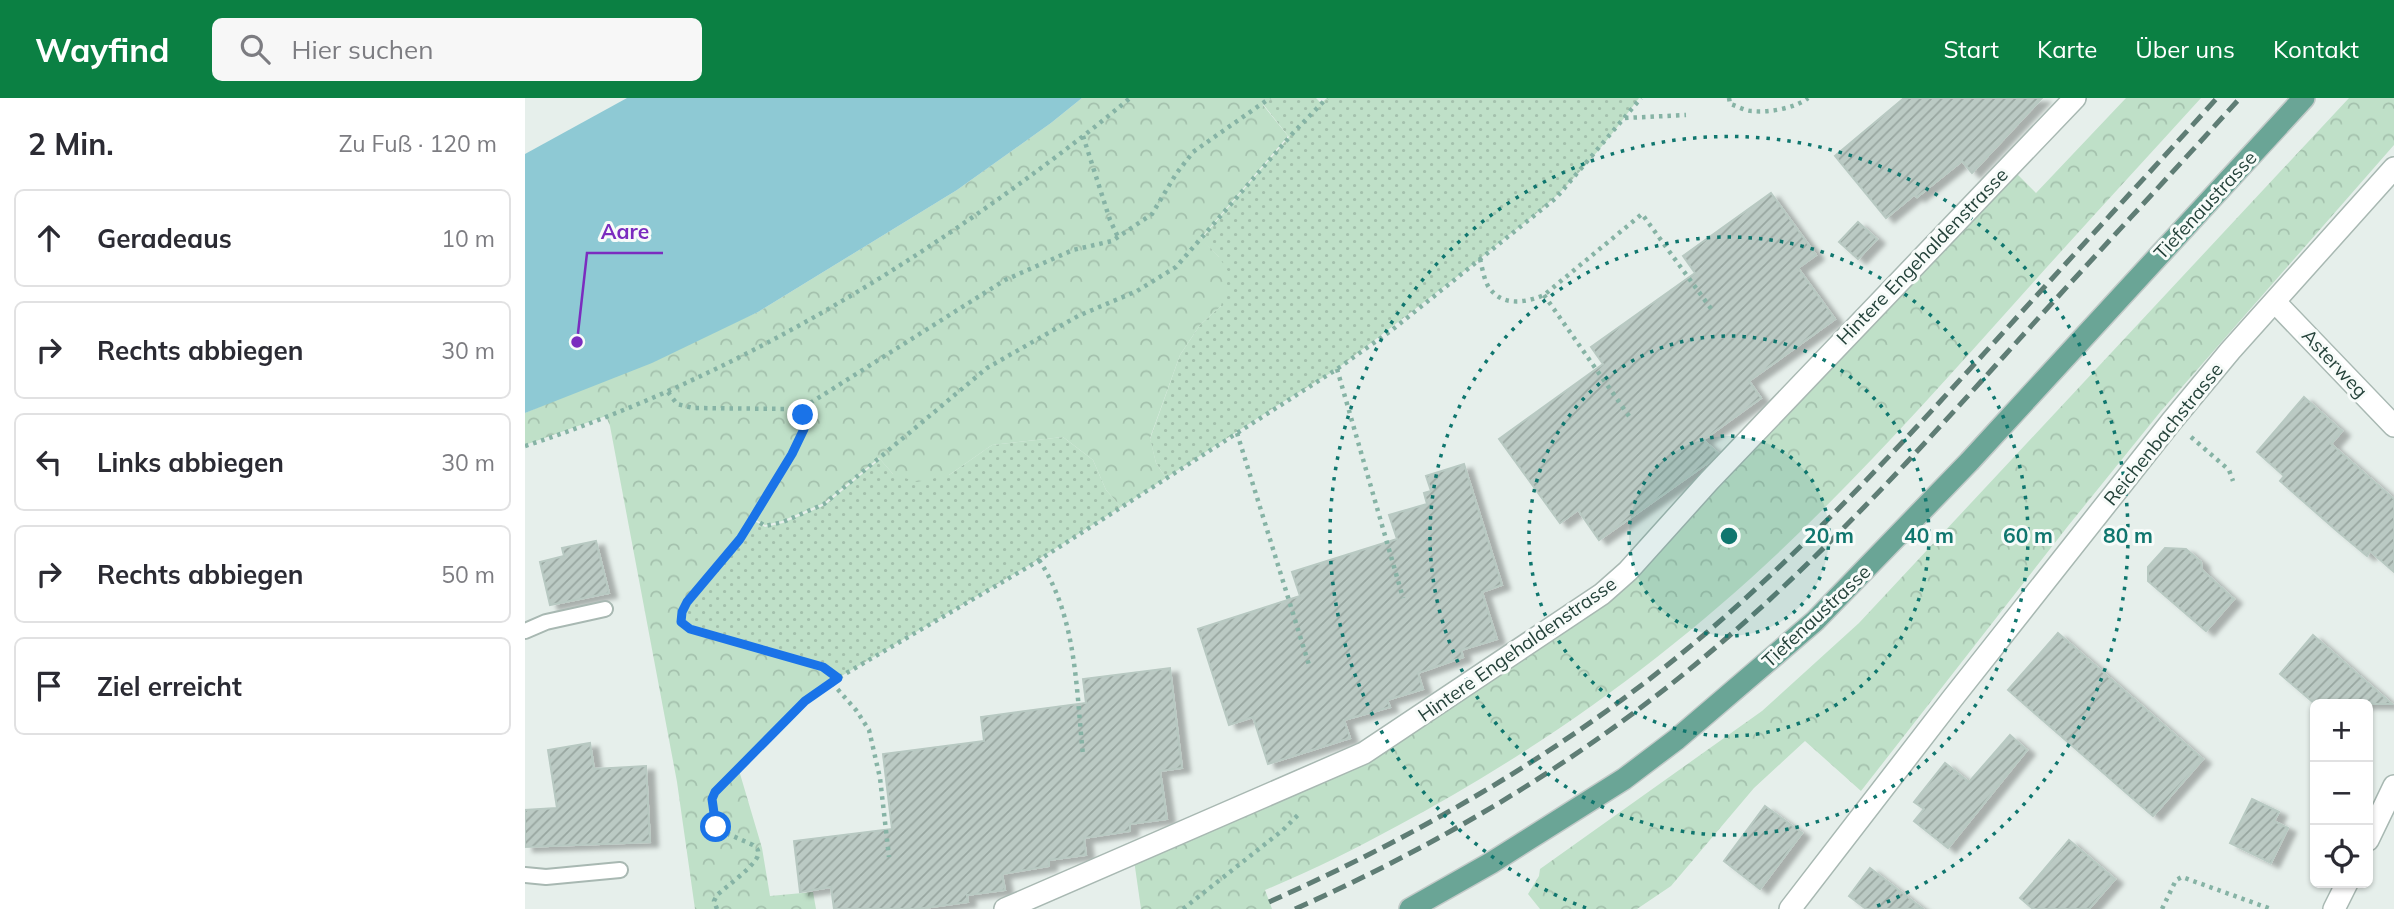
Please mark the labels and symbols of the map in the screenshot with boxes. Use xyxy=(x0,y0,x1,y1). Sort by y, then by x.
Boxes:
street label: Tiefenaustrasse xyxy=(2149,146,2261,264)
street label: Hintere Engehaldenstrasse xyxy=(1831,163,2013,349)
callout: Aare xyxy=(587,211,663,253)
text: Aare xyxy=(601,218,649,244)
street label: Asterweg xyxy=(2297,323,2373,403)
street label: Reichenbachstrasse xyxy=(2098,358,2228,510)
route end xyxy=(787,399,818,430)
text: 20 m xyxy=(1804,522,1854,548)
text: 40 m xyxy=(1904,522,1954,548)
text: 60 m xyxy=(2003,522,2053,548)
text: 80 m xyxy=(2103,522,2153,548)
centre of rings xyxy=(1717,524,1741,548)
street label: Tiefenaustrasse xyxy=(1757,560,1875,672)
street label: Hintere Engehaldenstrasse xyxy=(1413,571,1621,727)
route start xyxy=(700,811,731,842)

